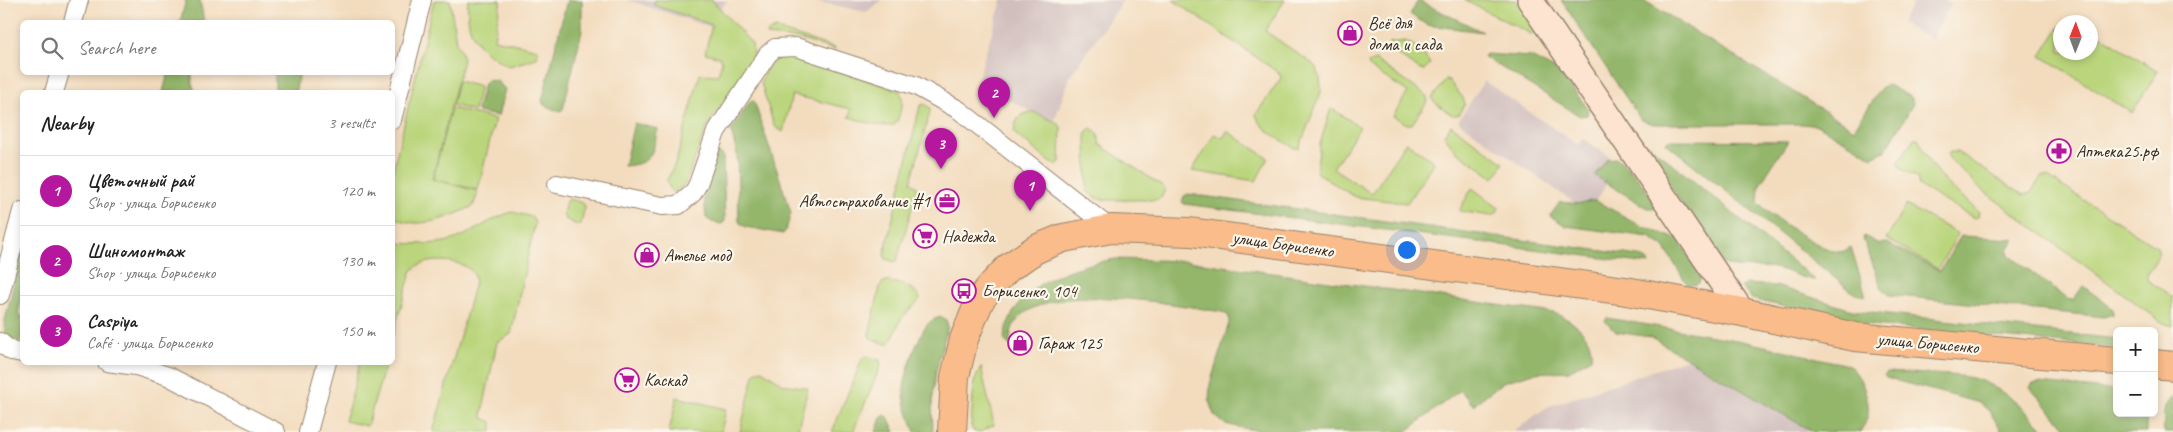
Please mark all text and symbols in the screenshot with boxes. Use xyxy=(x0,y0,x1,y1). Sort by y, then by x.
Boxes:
place label: Всё для дома и сада xyxy=(1368,12,1443,55)
north arrow xyxy=(2053,15,2098,60)
search box xyxy=(20,20,395,75)
shop icon: Всё для дома и сада xyxy=(1337,20,1363,46)
icon: search xyxy=(38,34,66,62)
text: Search here xyxy=(78,36,155,60)
pin: 2 xyxy=(978,77,1010,118)
text: Nearby xyxy=(40,110,93,136)
text: 3 results xyxy=(328,113,375,133)
pin: 3 xyxy=(925,128,957,169)
pharmacy icon: Аптека25.рф xyxy=(2046,138,2072,164)
place label: Аптека25.рф xyxy=(2076,140,2160,162)
text: Цветочный рай xyxy=(87,169,194,193)
pin: 1 xyxy=(1014,170,1046,211)
text: 1 xyxy=(52,181,60,201)
text: 120 m xyxy=(341,181,375,201)
office icon: Автострахование #1 xyxy=(934,188,960,214)
place label: Автострахование #1 xyxy=(799,190,931,212)
text: Shop · улица Борисенко xyxy=(87,193,215,213)
supermarket icon: Надежда xyxy=(912,223,938,249)
place label: Надежда xyxy=(942,225,996,247)
street label: улица Борисенко xyxy=(1230,226,1336,262)
your location xyxy=(1394,237,1420,263)
text: Шиномонтаж xyxy=(87,239,184,263)
shop icon: Ателье мод xyxy=(634,242,660,268)
place label: Ателье мод xyxy=(664,244,733,266)
text: 2 xyxy=(52,251,60,271)
text: 130 m xyxy=(341,251,375,271)
text: Shop · улица Борисенко xyxy=(87,263,215,283)
bus stop icon: Борисенко, 104 xyxy=(951,278,977,304)
place label: Борисенко, 104 xyxy=(982,280,1079,302)
text: Caspiya xyxy=(87,309,137,333)
text: 3 xyxy=(52,321,60,341)
text: 150 m xyxy=(341,321,375,341)
map controls xyxy=(2113,327,2158,417)
button: + xyxy=(2113,327,2158,372)
street label: улица Борисенко xyxy=(1875,328,1981,359)
shop icon: Гараж 125 xyxy=(1007,330,1033,356)
place label: Гараж 125 xyxy=(1038,332,1103,354)
text: Café · улица Борисенко xyxy=(87,333,212,353)
supermarket icon: Каскад xyxy=(614,367,640,393)
place label: Каскад xyxy=(644,369,688,391)
button: − xyxy=(2113,372,2158,417)

